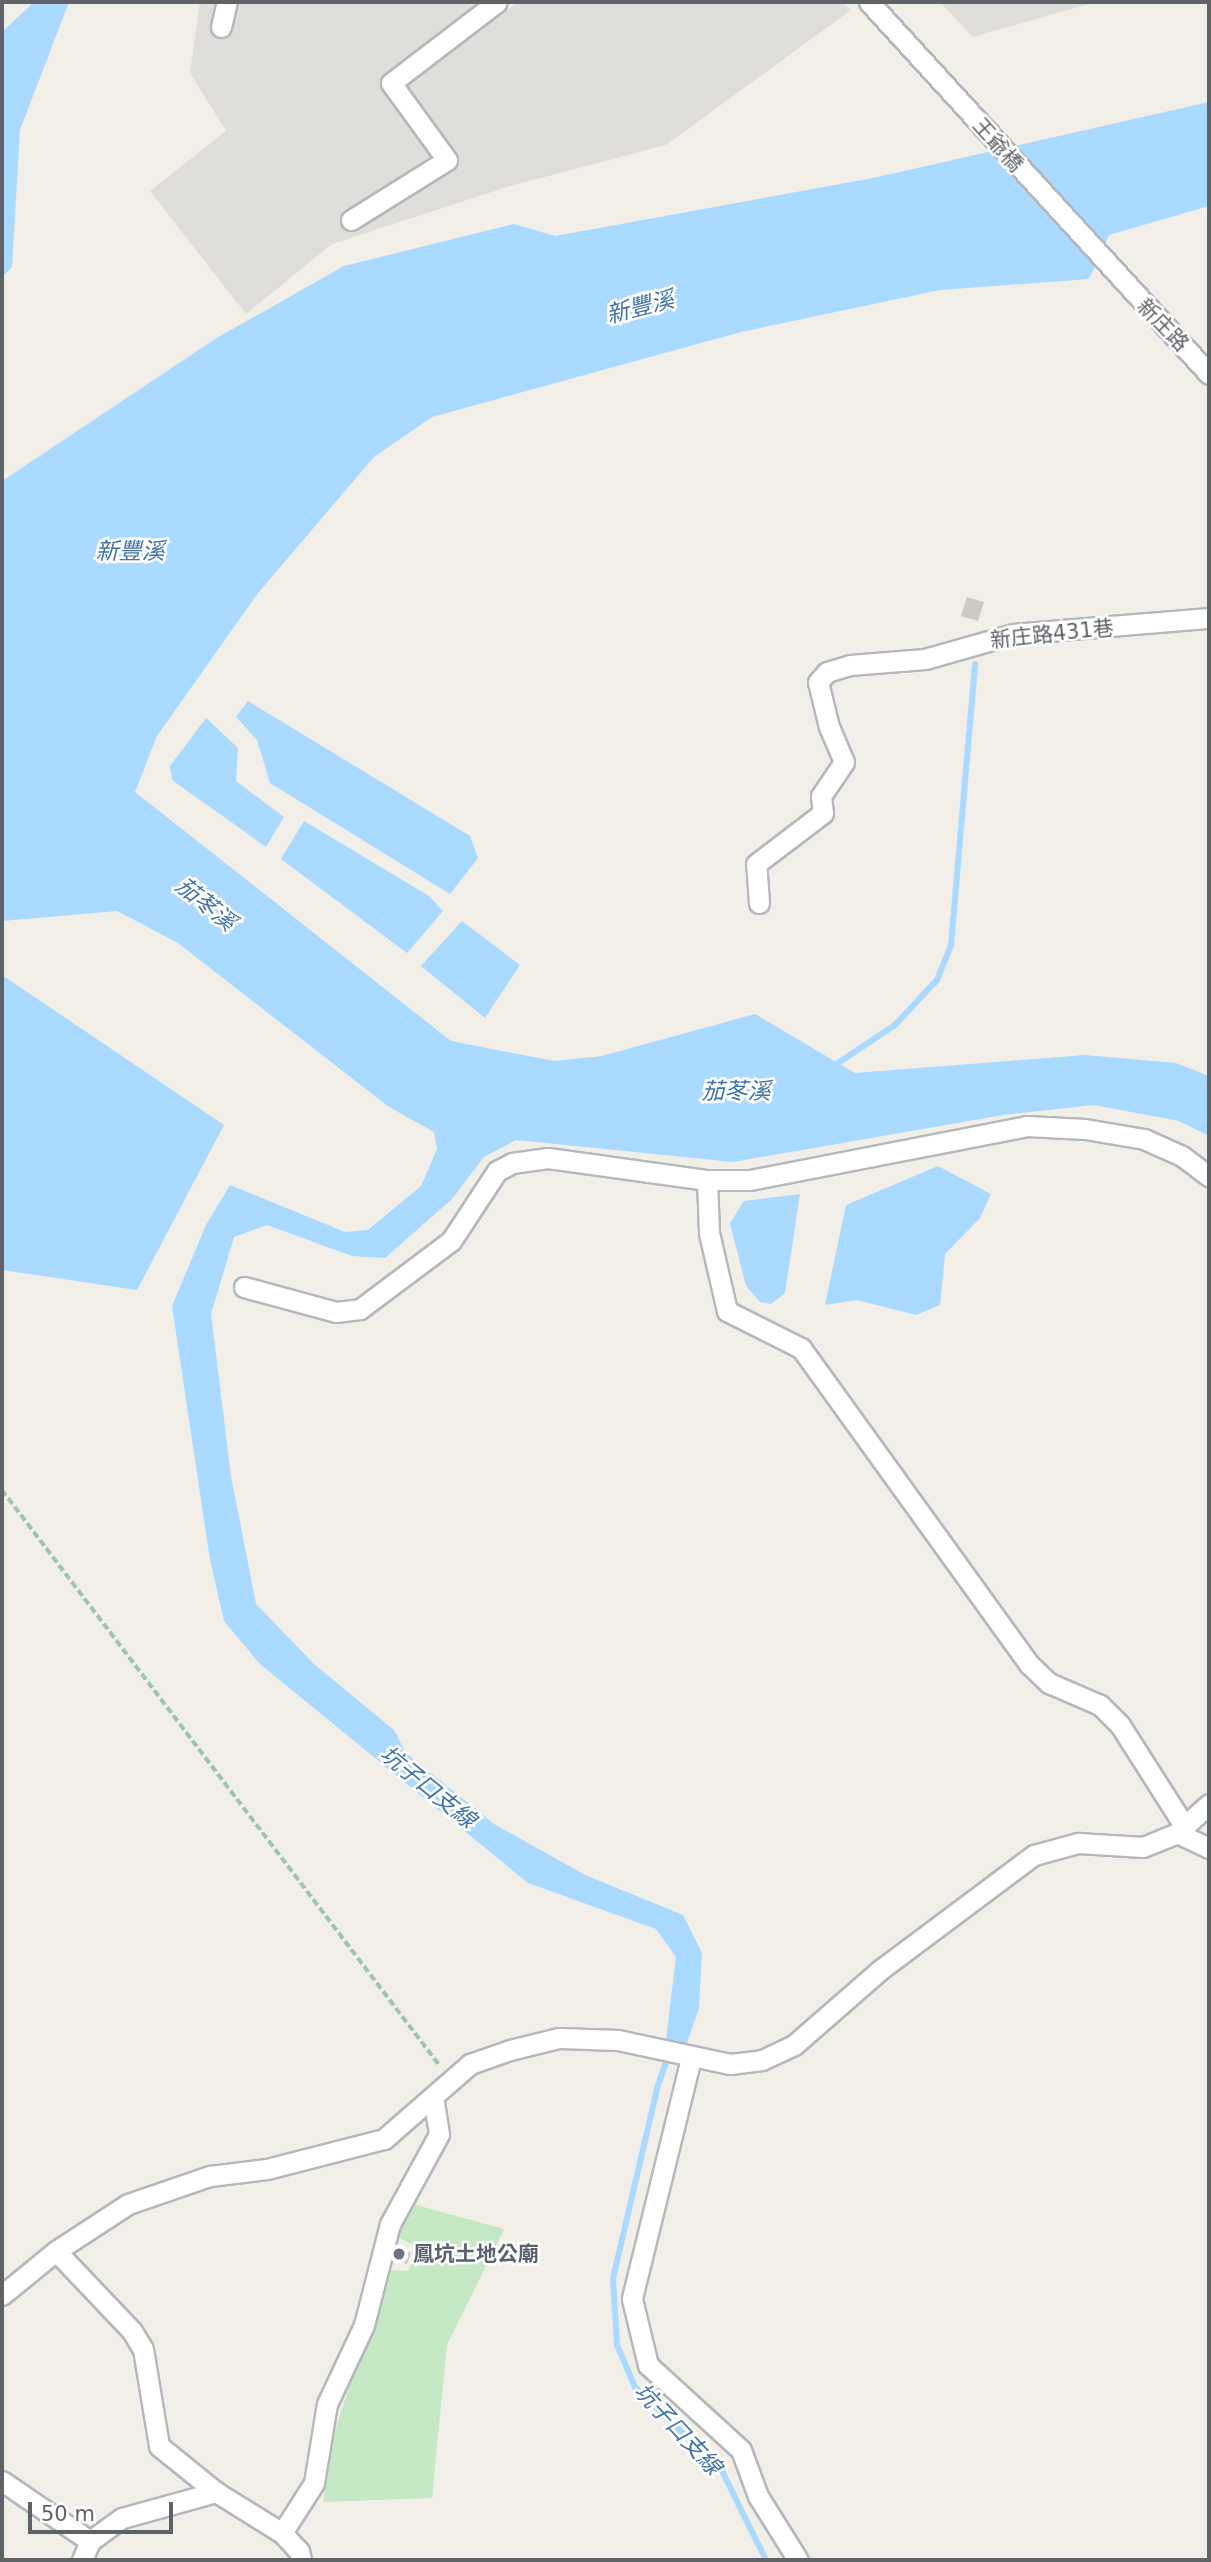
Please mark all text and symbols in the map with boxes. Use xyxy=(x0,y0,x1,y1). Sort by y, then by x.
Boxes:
street label: 王爺橋 xyxy=(968,113,1028,177)
water label: 新豐溪 xyxy=(603,285,677,329)
street label: 新庄路 xyxy=(1132,294,1194,356)
water label: 新豐溪 xyxy=(96,537,164,565)
street label: 新庄路431巷 xyxy=(989,615,1115,653)
water label: 茄苳溪 xyxy=(171,872,241,936)
water label: 茄苳溪 xyxy=(702,1077,770,1105)
water label: 坑子口支線 xyxy=(375,1740,481,1834)
place label: 鳳坑土地公廟 xyxy=(413,2241,539,2267)
marker: 鳳坑土地公廟 xyxy=(391,2246,407,2262)
water label: 坑子口支線 xyxy=(629,2378,727,2480)
scale bar xyxy=(32,2488,177,2532)
text: 50 m xyxy=(41,2502,95,2526)

